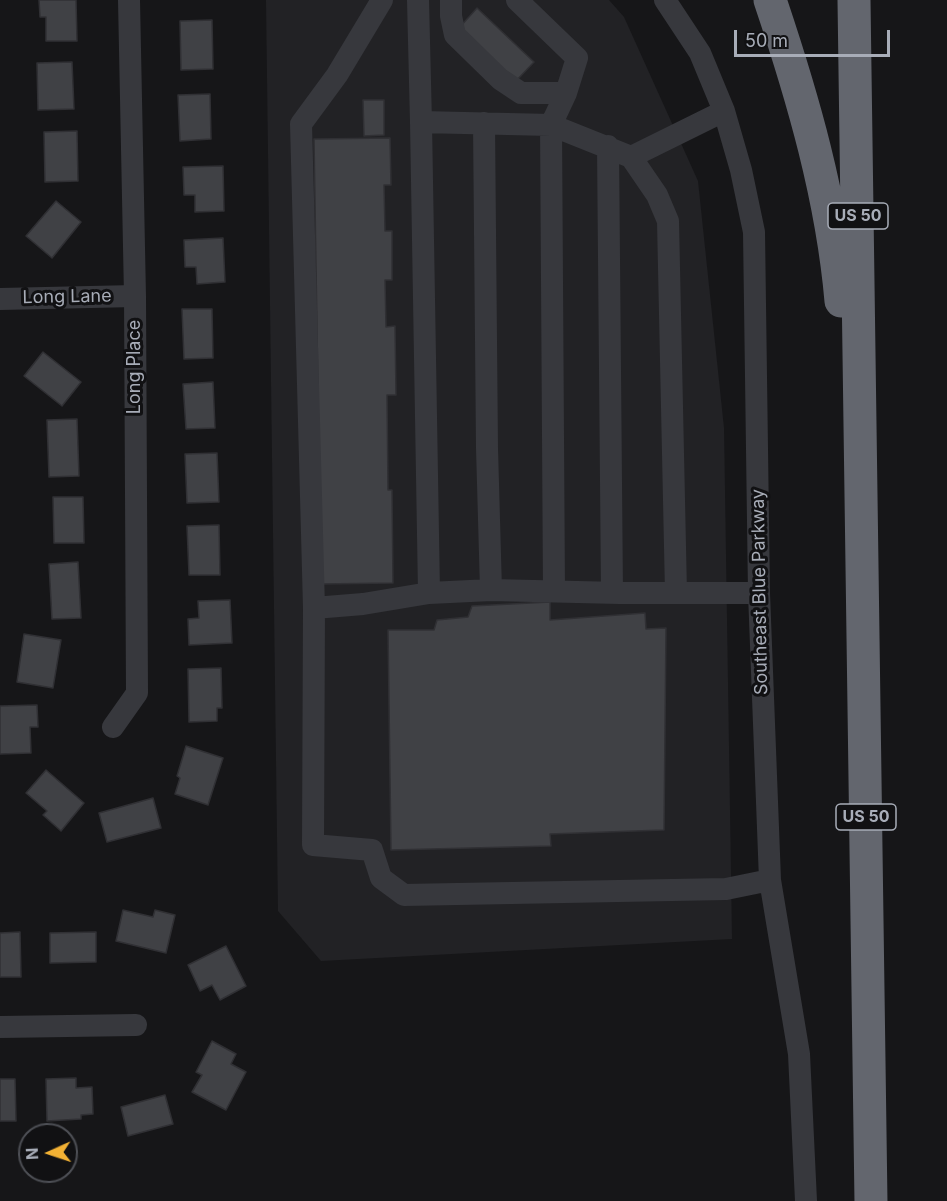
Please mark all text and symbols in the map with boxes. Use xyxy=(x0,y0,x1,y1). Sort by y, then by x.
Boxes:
scale bar xyxy=(737,18,893,56)
text: 50 m xyxy=(745,30,788,51)
road number: US 50 xyxy=(828,203,888,229)
street label: Long Lane xyxy=(22,285,112,309)
street label: Long Place xyxy=(124,320,146,414)
street label: Southeast Blue Parkway xyxy=(747,489,773,695)
road number: US 50 xyxy=(836,804,896,830)
north arrow xyxy=(18,1123,78,1183)
text: N xyxy=(22,1147,42,1160)

